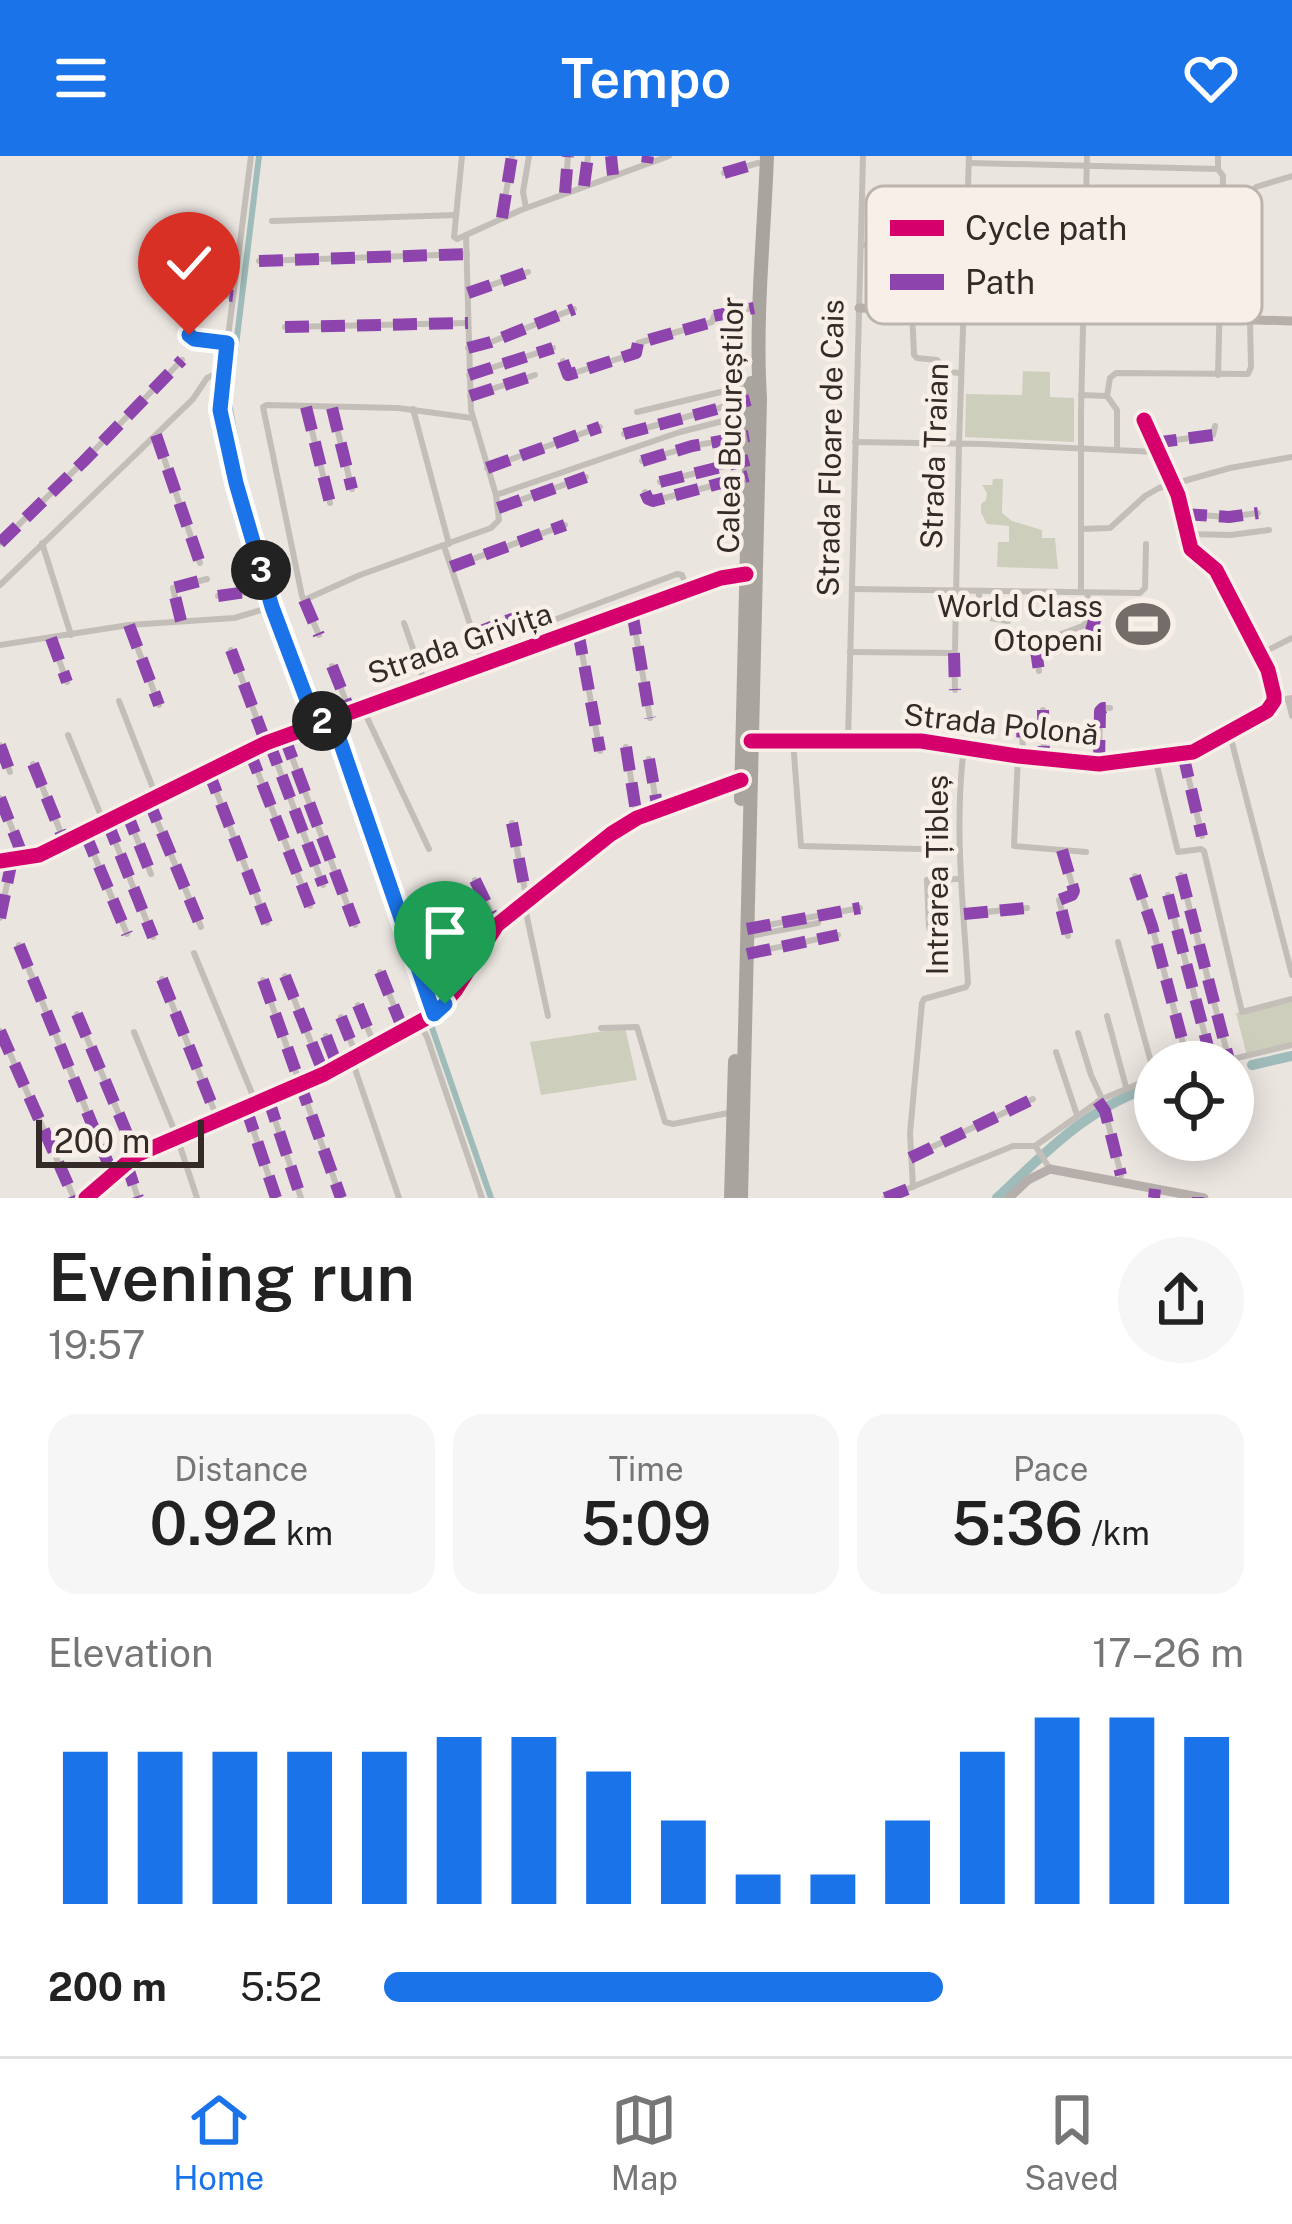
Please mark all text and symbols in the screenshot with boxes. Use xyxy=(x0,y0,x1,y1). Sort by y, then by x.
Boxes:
icon: menu xyxy=(48,45,114,111)
icon: heart xyxy=(1178,45,1244,111)
text: Tempo xyxy=(561,47,731,110)
legend xyxy=(866,186,1262,324)
text: Cycle path xyxy=(965,209,1127,247)
pin xyxy=(138,212,240,335)
icon: check xyxy=(156,230,222,296)
text: Path xyxy=(965,263,1035,301)
street label: Calea Bucureștilor xyxy=(710,296,750,554)
street label: Strada Floare de Cais xyxy=(809,299,851,597)
street label: Strada Traian xyxy=(913,362,955,550)
pin: 3 xyxy=(231,540,291,600)
text: 3 xyxy=(250,551,272,589)
place label: World Class Otopeni xyxy=(937,588,1103,658)
street label: Strada Grivița xyxy=(363,595,557,691)
sports icon: World Class Otopeni xyxy=(1114,595,1172,653)
pin: 2 xyxy=(292,691,352,751)
street label: Strada Polonă xyxy=(902,696,1100,752)
text: 2 xyxy=(312,702,332,740)
street label: Intrarea Țibleș xyxy=(919,775,955,975)
pin xyxy=(394,881,496,1004)
icon: arrive xyxy=(412,899,478,965)
map controls xyxy=(1134,1041,1254,1161)
button: locate xyxy=(1134,1041,1254,1161)
scale bar xyxy=(36,1114,204,1167)
text: 200 m xyxy=(54,1122,150,1160)
button: share xyxy=(1118,1237,1244,1363)
text: Evening run xyxy=(48,1238,415,1316)
text: 19:57 xyxy=(48,1322,145,1368)
text: Distance xyxy=(174,1450,308,1488)
text: Time xyxy=(608,1450,684,1488)
text: Pace xyxy=(1013,1450,1088,1488)
text: 0.92 xyxy=(150,1488,278,1559)
text: 5:09 xyxy=(581,1488,711,1559)
text: 5:36 xyxy=(951,1488,1083,1559)
text: km xyxy=(278,1514,333,1552)
text: /km xyxy=(1083,1514,1150,1552)
text: Elevation xyxy=(48,1630,214,1676)
text: 17–26 m xyxy=(1092,1630,1244,1676)
text: 200 m xyxy=(48,1964,167,2010)
text: 5:52 xyxy=(240,1964,322,2010)
tab: Home xyxy=(173,2087,264,2197)
tab: Map xyxy=(611,2087,678,2197)
tab: Saved xyxy=(1024,2087,1119,2197)

